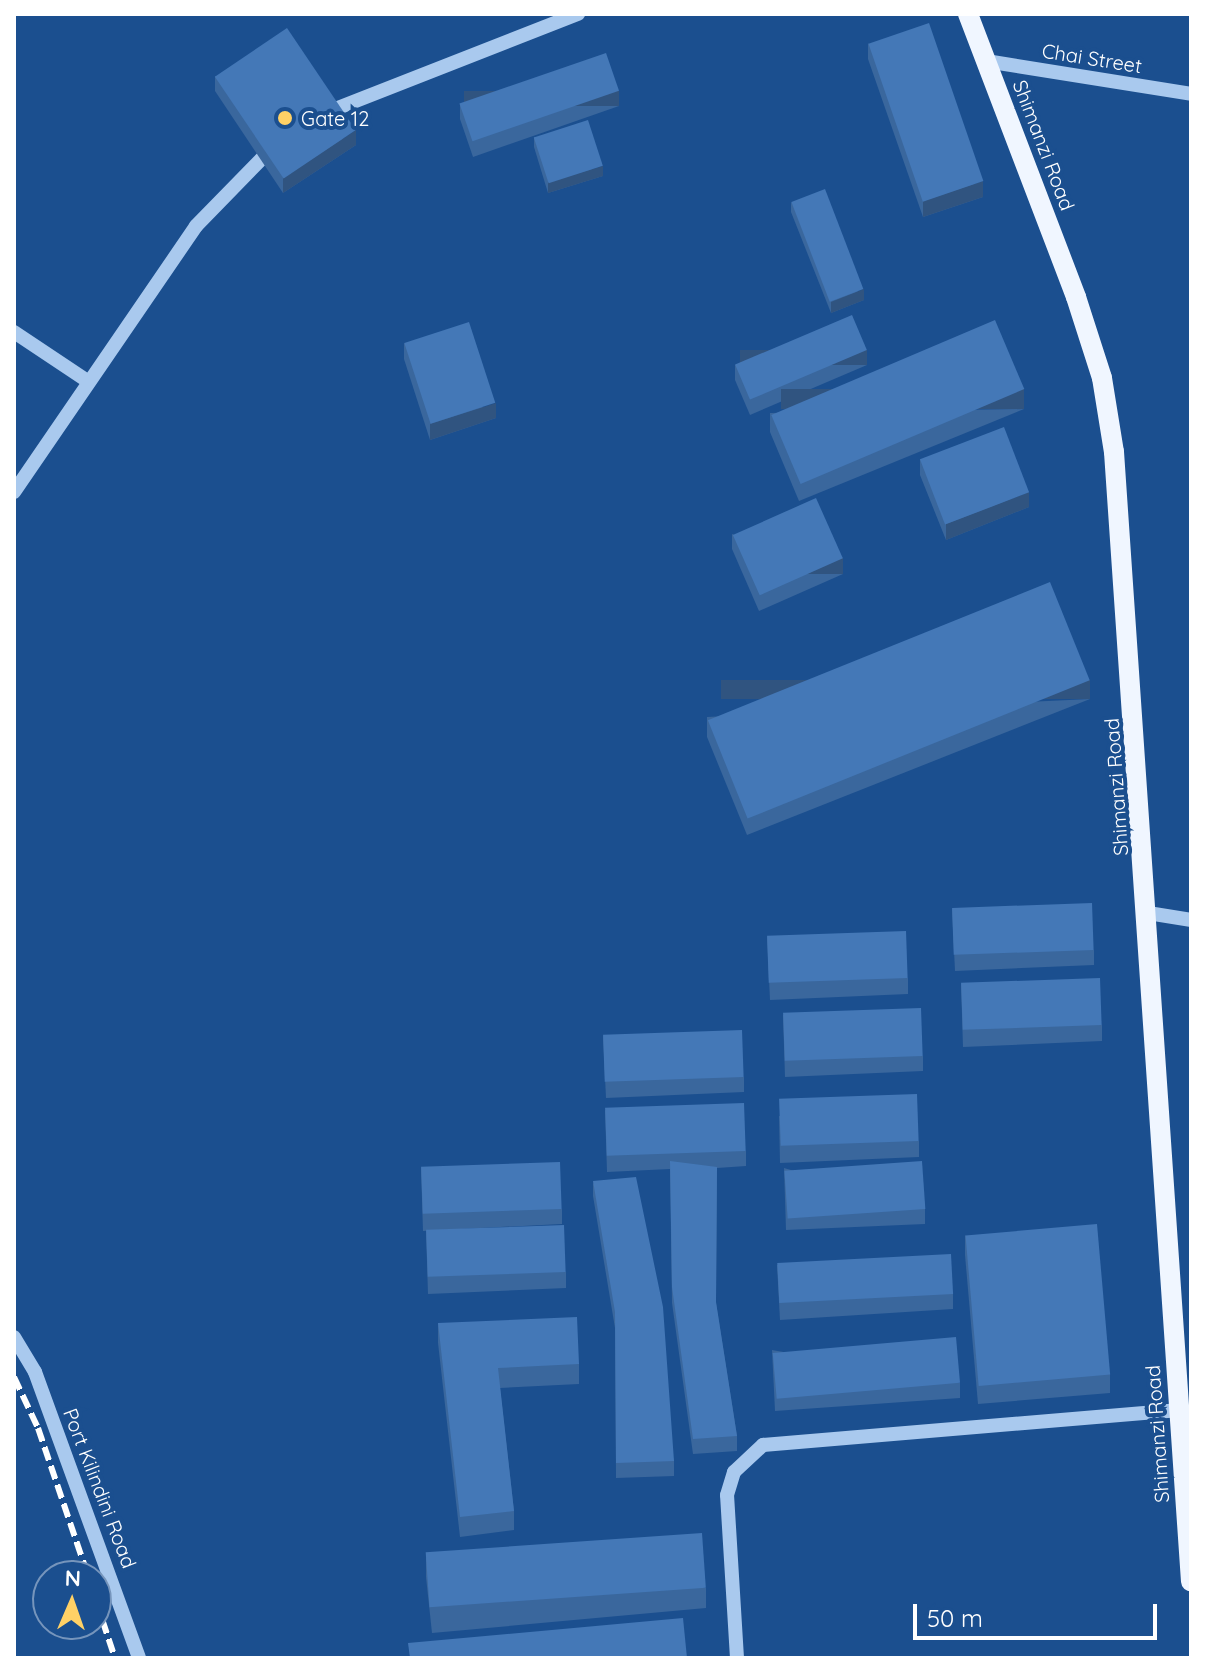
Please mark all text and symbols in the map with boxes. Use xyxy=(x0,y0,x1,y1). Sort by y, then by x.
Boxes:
street label: Chai Street xyxy=(1040,38,1144,78)
street label: Shimanzi Road xyxy=(1008,76,1080,214)
place label: Gate 12 xyxy=(301,106,369,130)
marker: Gate 12 xyxy=(276,109,294,127)
street label: Shimanzi Road xyxy=(1099,717,1133,857)
street label: Shimanzi Road xyxy=(1140,1364,1174,1504)
street label: Port Kilindini Road xyxy=(58,1405,142,1571)
north arrow xyxy=(32,1560,112,1640)
text: N xyxy=(64,1564,81,1592)
scale bar xyxy=(917,1588,1161,1638)
text: 50 m xyxy=(927,1603,983,1633)

